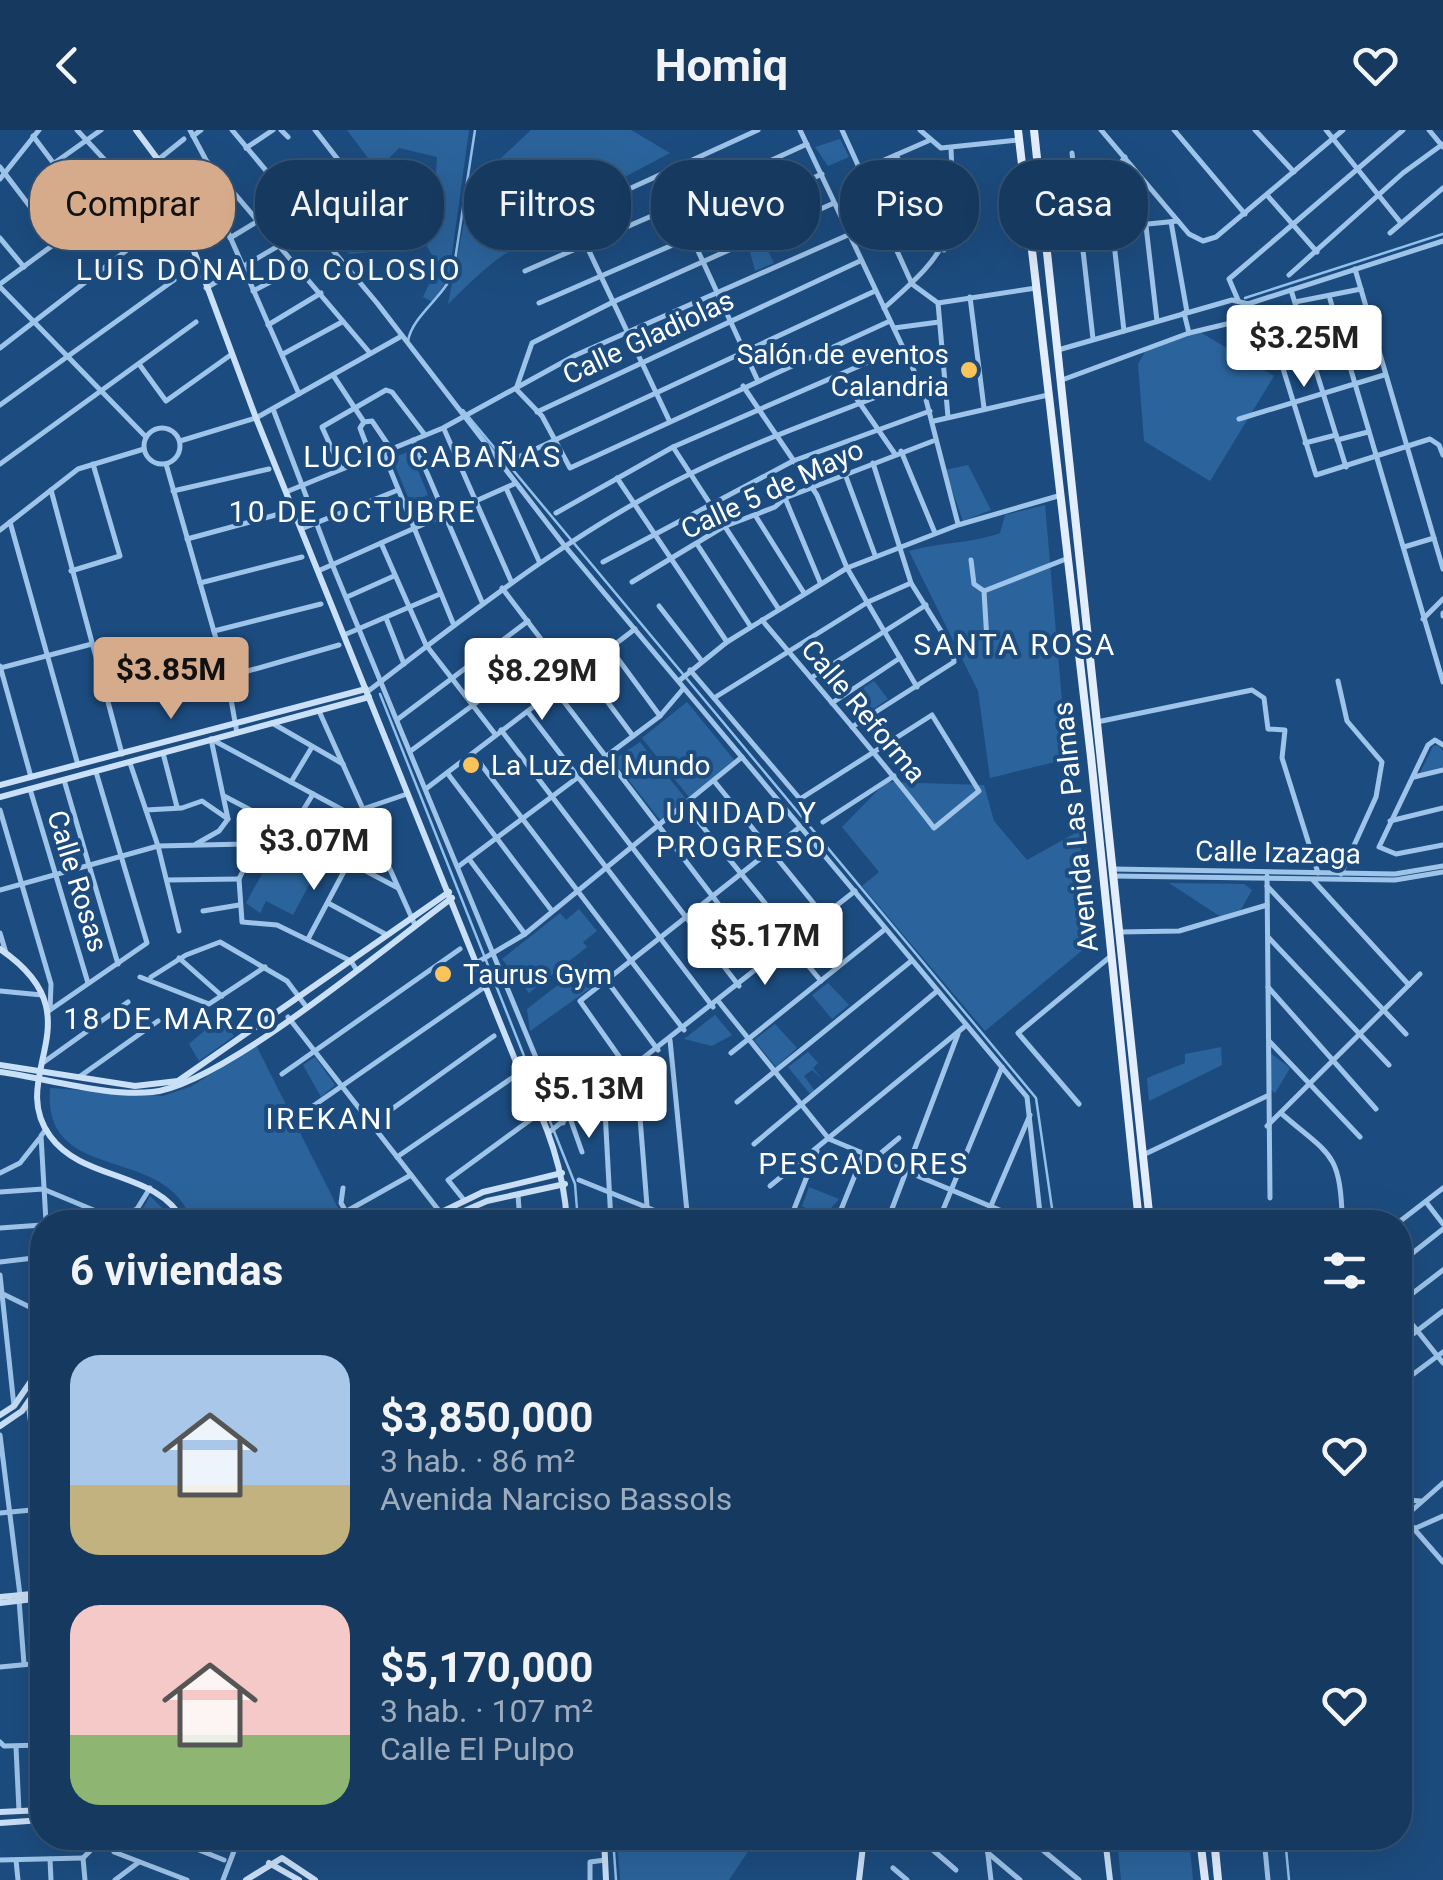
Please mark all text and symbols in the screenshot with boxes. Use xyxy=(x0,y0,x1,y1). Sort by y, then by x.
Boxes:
icon: back xyxy=(40,38,95,93)
icon: heart xyxy=(1348,38,1403,93)
text: Homiq xyxy=(655,39,788,92)
chip: Comprar xyxy=(30,160,235,250)
chip: Alquilar xyxy=(255,160,444,250)
chip: Filtros xyxy=(464,160,631,250)
chip: Nuevo xyxy=(651,160,820,250)
chip: Piso xyxy=(840,160,979,250)
chip: Casa xyxy=(999,160,1148,250)
district label: LUIS DONALDO COLOSIO xyxy=(76,252,462,287)
street label: Calle Gladiolas xyxy=(557,283,739,392)
pin: $3.25M xyxy=(1223,305,1385,390)
text: $3.25M xyxy=(1249,318,1359,356)
place label: Salón de eventos Calandria xyxy=(737,338,949,403)
marker: Salón de eventos Calandria xyxy=(958,359,980,381)
street label: Calle 5 de Mayo xyxy=(676,433,869,546)
district label: LUCIO CABAÑAS xyxy=(303,439,563,474)
district label: 10 DE OCTUBRE xyxy=(228,494,478,529)
district label: SANTA ROSA xyxy=(913,627,1117,662)
street label: Calle Reforma xyxy=(794,633,933,789)
pin: $3.85M xyxy=(90,637,252,722)
pin: $8.29M xyxy=(461,638,623,723)
text: $3.85M xyxy=(116,650,226,688)
text: $8.29M xyxy=(487,651,597,689)
street label: Avenida Las Palmas xyxy=(1046,700,1105,954)
place label: La Luz del Mundo xyxy=(491,749,711,782)
marker: La Luz del Mundo xyxy=(460,754,482,776)
district label: UNIDAD Y PROGRESO xyxy=(656,795,828,864)
street label: Calle Rosas xyxy=(40,806,115,956)
pin: $3.07M xyxy=(233,808,395,893)
text: $3.07M xyxy=(259,821,369,859)
street label: Calle Izazaga xyxy=(1195,835,1361,870)
pin: $5.17M xyxy=(684,903,846,988)
text: $5.17M xyxy=(710,916,820,954)
place label: Taurus Gym xyxy=(463,958,612,991)
marker: Taurus Gym xyxy=(432,963,454,985)
district label: 18 DE MARZO xyxy=(63,1001,279,1036)
pin: $5.13M xyxy=(508,1056,670,1141)
text: $5.13M xyxy=(534,1069,644,1107)
district label: IREKANI xyxy=(265,1101,395,1136)
district label: PESCADORES xyxy=(758,1146,970,1181)
icon: filters xyxy=(1317,1243,1372,1298)
text: 6 viviendas xyxy=(70,1246,283,1295)
text: $3,850,000 xyxy=(380,1393,593,1442)
icon: home xyxy=(150,1395,270,1515)
icon: heart xyxy=(1317,1428,1372,1483)
text: 3 hab. · 86 m² xyxy=(380,1442,575,1480)
text: Avenida Narciso Bassols xyxy=(380,1480,732,1518)
text: $5,170,000 xyxy=(380,1643,593,1692)
icon: home xyxy=(150,1645,270,1765)
icon: heart xyxy=(1317,1678,1372,1733)
text: 3 hab. · 107 m² xyxy=(380,1692,593,1730)
text: Calle El Pulpo xyxy=(380,1730,574,1768)

